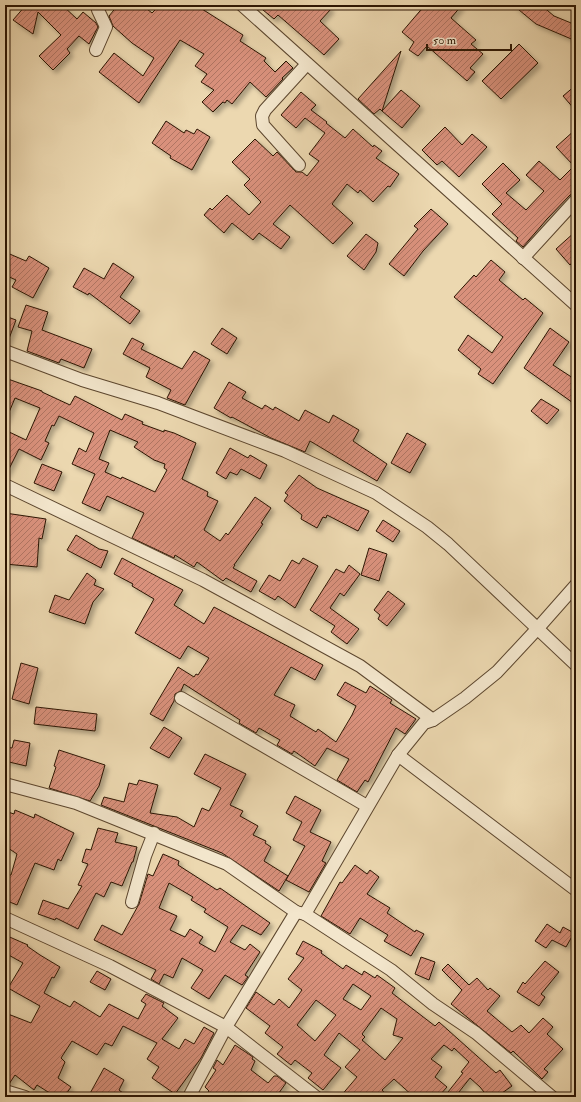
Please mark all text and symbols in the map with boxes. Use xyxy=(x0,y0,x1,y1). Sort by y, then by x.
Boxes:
scale bar xyxy=(427,26,511,52)
text: 50 m xyxy=(433,33,457,48)

